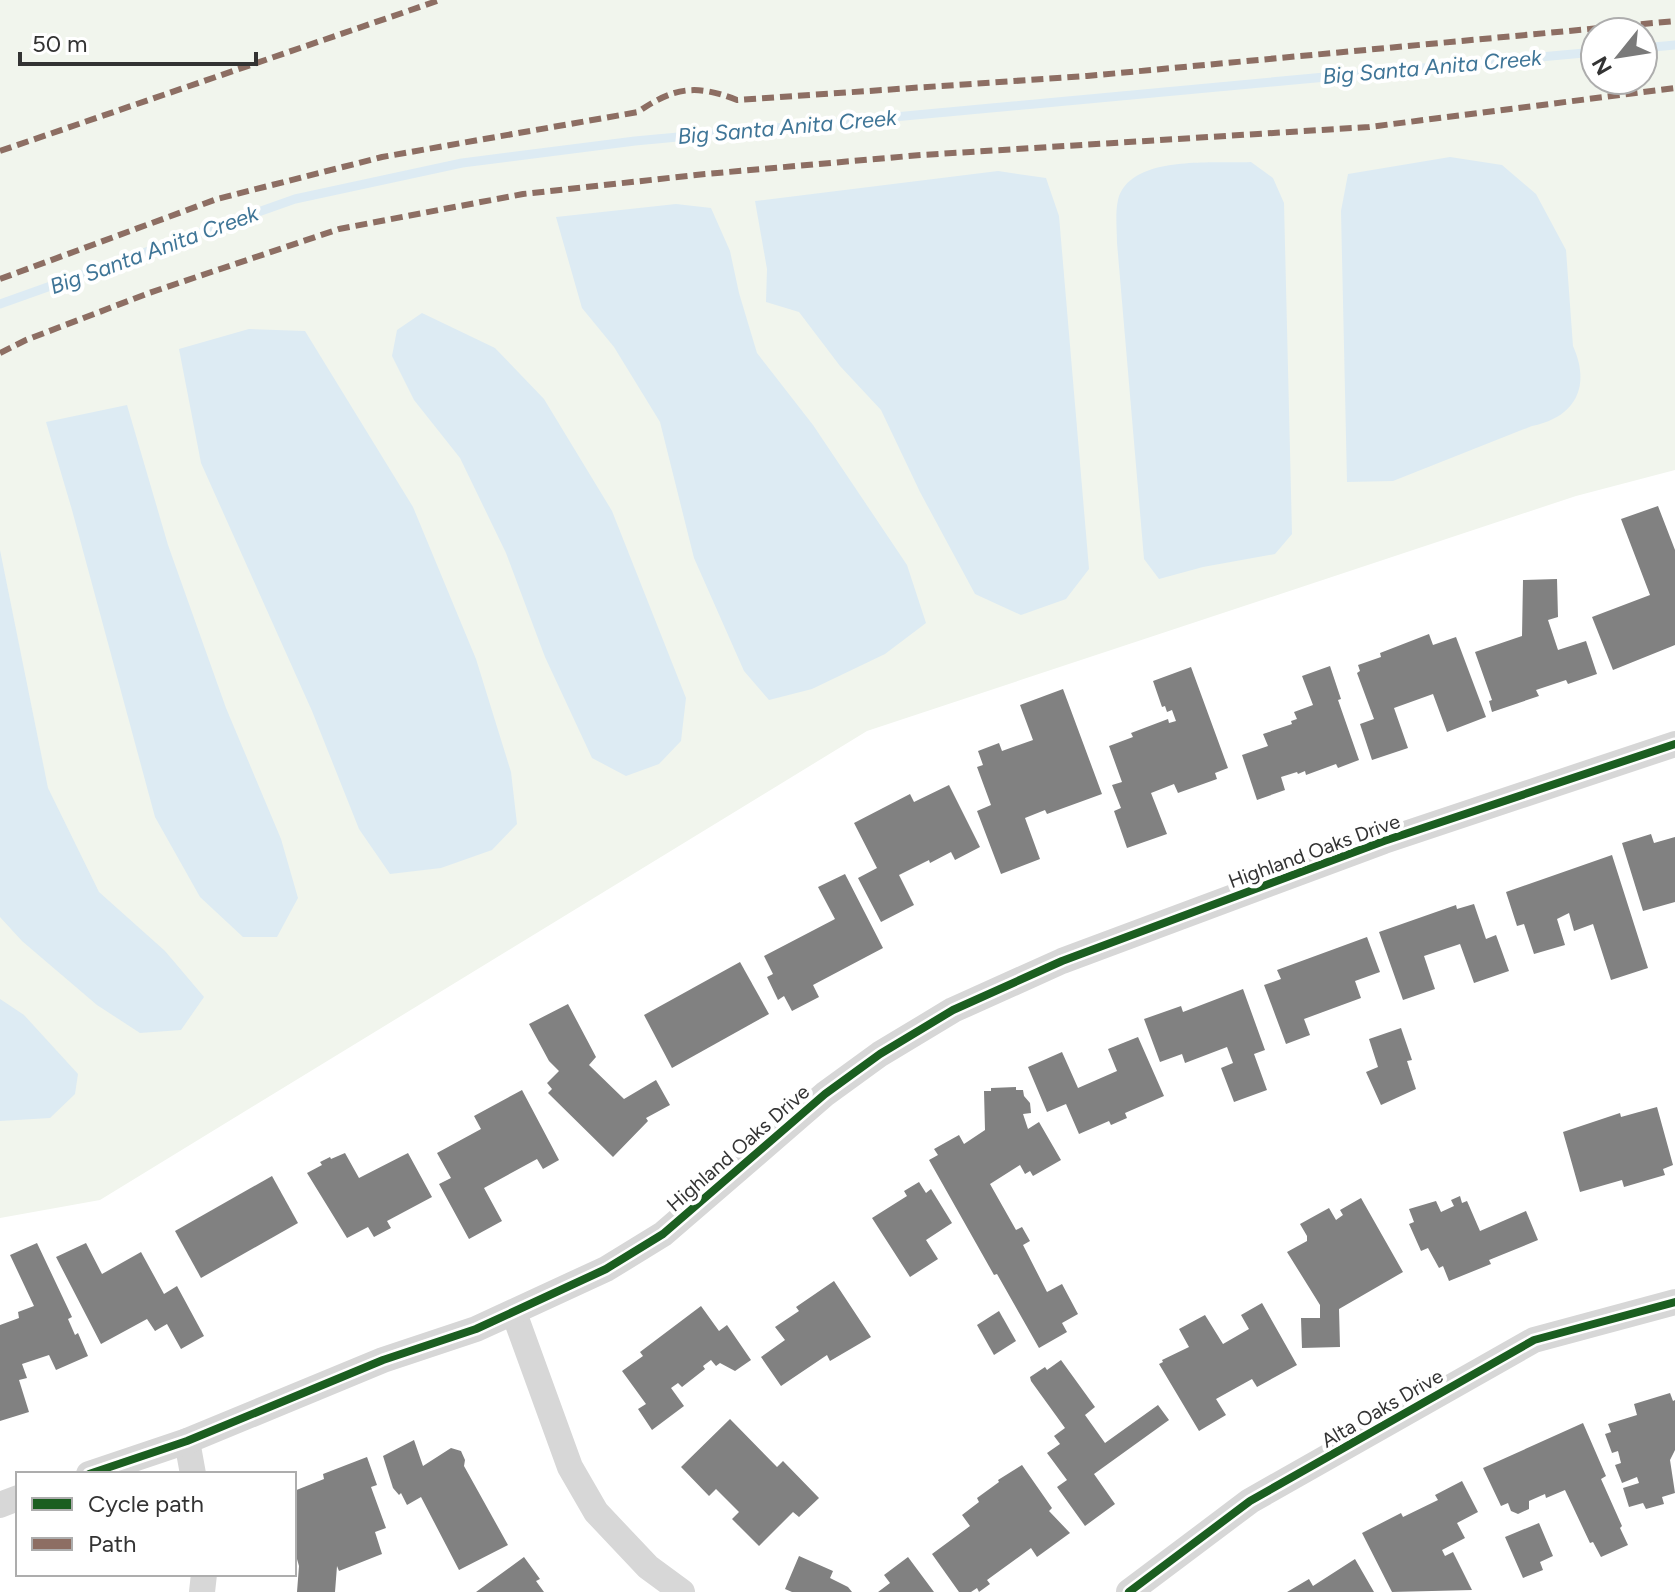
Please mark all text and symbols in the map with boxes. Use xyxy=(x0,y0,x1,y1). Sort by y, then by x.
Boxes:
scale bar xyxy=(20,16,256,66)
north arrow xyxy=(1579,16,1659,96)
text: 50 m xyxy=(32,29,88,58)
water label: Big Santa Anita Creek xyxy=(1321,44,1544,90)
text: N xyxy=(1586,52,1618,80)
water label: Big Santa Anita Creek xyxy=(676,104,899,150)
water label: Big Santa Anita Creek xyxy=(46,199,263,300)
street label: Highland Oaks Drive xyxy=(1225,809,1403,893)
street label: Highland Oaks Drive xyxy=(662,1080,814,1216)
street label: Alta Oaks Drive xyxy=(1317,1363,1447,1453)
legend xyxy=(16,1472,296,1576)
text: Cycle path xyxy=(88,1489,204,1518)
text: Path xyxy=(88,1529,136,1558)

